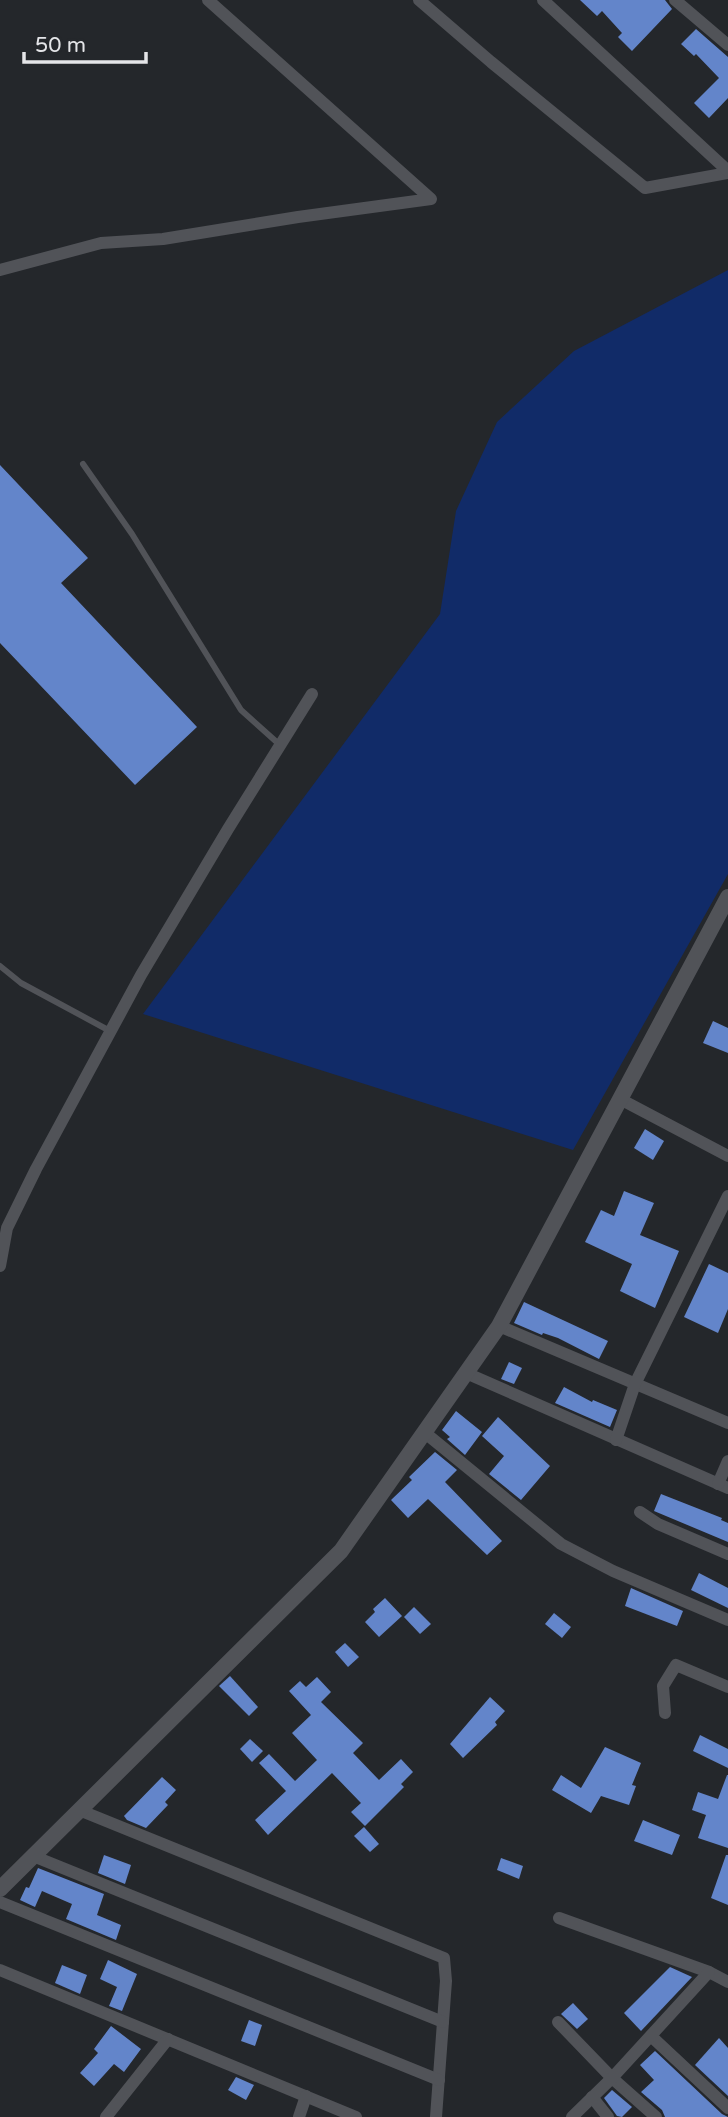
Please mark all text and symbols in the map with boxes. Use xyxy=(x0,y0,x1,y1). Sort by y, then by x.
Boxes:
scale bar xyxy=(24,21,147,65)
text: 50 m xyxy=(35,33,86,58)

